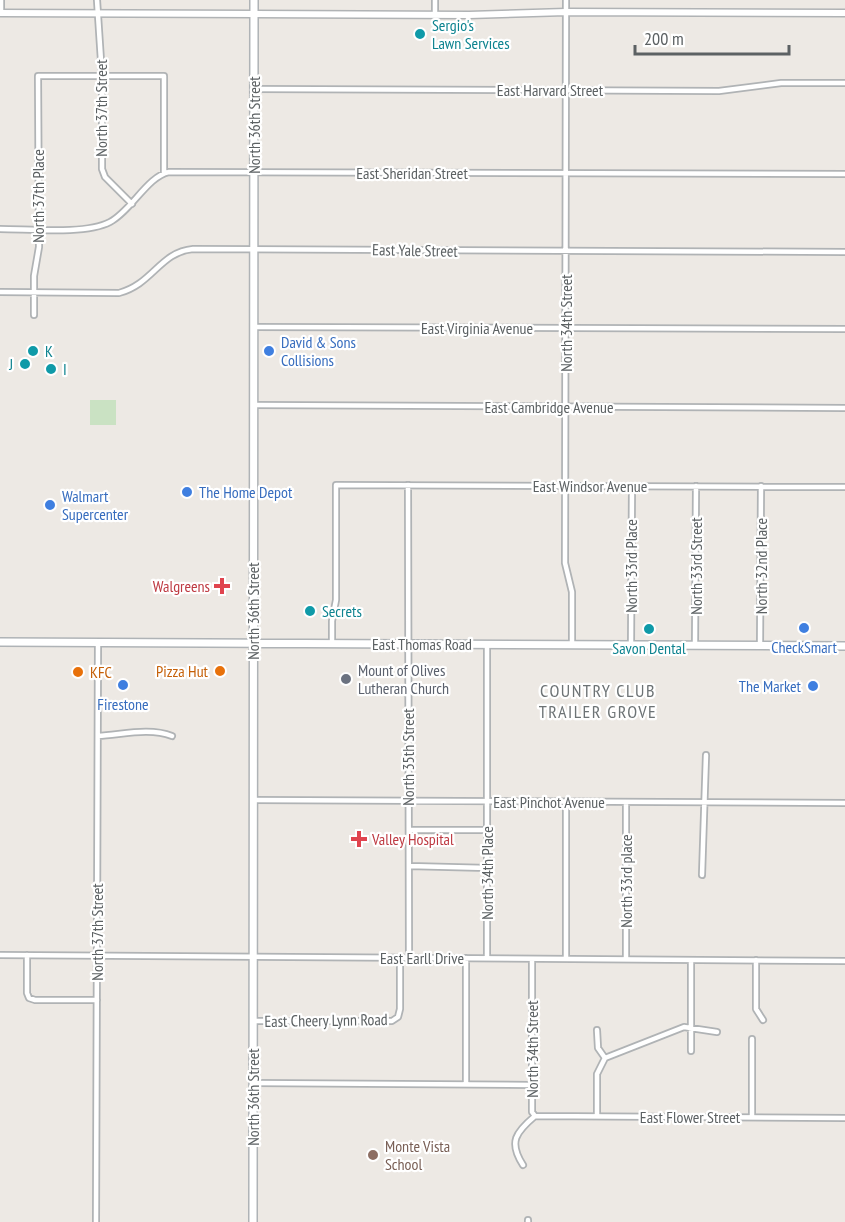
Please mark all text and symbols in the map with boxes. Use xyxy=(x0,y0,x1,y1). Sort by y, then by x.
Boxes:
place label: Sergio's Lawn Services xyxy=(432,15,510,53)
scale bar xyxy=(635,18,790,56)
marker: Sergio's Lawn Services xyxy=(413,27,427,41)
text: 200 m xyxy=(644,27,684,50)
street label: North 37th Street xyxy=(91,59,111,157)
street label: North 36th Street xyxy=(244,76,264,174)
street label: East Harvard Street xyxy=(497,80,604,100)
street label: North 37th Place xyxy=(28,149,48,243)
street label: East Sheridan Street xyxy=(356,163,468,183)
street label: East Yale Street xyxy=(372,239,459,261)
street label: North 34th Street xyxy=(556,274,576,372)
street label: East Virginia Avenue xyxy=(421,318,533,338)
place label: David & Sons Collisions xyxy=(281,332,356,370)
place label: K xyxy=(45,341,53,361)
marker: K xyxy=(26,344,40,358)
marker: David & Sons Collisions xyxy=(262,344,276,358)
place label: J xyxy=(8,354,13,374)
marker: J xyxy=(18,357,32,371)
place label: I xyxy=(63,359,67,379)
marker: I xyxy=(44,362,58,376)
street label: East Cambridge Avenue xyxy=(484,397,614,417)
street label: East Windsor Avenue xyxy=(533,476,647,496)
place label: The Home Depot xyxy=(199,482,293,502)
marker: The Home Depot xyxy=(180,485,194,499)
place label: Walmart Supercenter xyxy=(62,486,129,524)
marker: Walmart Supercenter xyxy=(43,498,57,512)
street label: North 33rd Street xyxy=(686,517,706,615)
street label: North 32nd Place xyxy=(751,518,771,614)
street label: North 33rd Place xyxy=(621,519,641,613)
street label: North 36th Street xyxy=(243,562,263,660)
place label: Walgreens xyxy=(153,576,210,596)
marker: Walgreens xyxy=(215,579,229,593)
place label: Secrets xyxy=(322,601,362,621)
marker: Secrets xyxy=(303,604,317,618)
marker: CheckSmart xyxy=(797,621,811,635)
marker: Savon Dental xyxy=(642,622,656,636)
street label: East Thomas Road xyxy=(372,634,472,654)
place label: CheckSmart xyxy=(771,637,837,657)
place label: Savon Dental xyxy=(612,638,686,658)
place label: Mount of Olives Lutheran Church xyxy=(358,660,449,698)
place label: Pizza Hut xyxy=(156,661,209,681)
place label: KFC xyxy=(90,662,112,682)
marker: Pizza Hut xyxy=(213,664,227,678)
marker: KFC xyxy=(71,665,85,679)
marker: Mount of Olives Lutheran Church xyxy=(339,672,353,686)
place label: The Market xyxy=(739,676,802,696)
marker: Firestone xyxy=(116,678,130,692)
district label: COUNTRY CLUB TRAILER GROVE xyxy=(539,679,657,723)
marker: The Market xyxy=(806,679,820,693)
place label: Firestone xyxy=(97,694,149,714)
street label: North 35th Street xyxy=(398,708,418,806)
street label: East Pinchot Avenue xyxy=(493,792,605,812)
street label: North 34th Place xyxy=(477,826,497,920)
place label: Valley Hospital xyxy=(371,829,454,849)
marker: Valley Hospital xyxy=(350,830,368,848)
street label: North 33rd place xyxy=(616,834,636,928)
street label: North 37th Street xyxy=(87,883,107,981)
street label: East Earll Drive xyxy=(380,948,464,968)
street label: North 34th Street xyxy=(522,1000,542,1098)
street label: East Cheery Lynn Road xyxy=(264,1009,388,1031)
street label: North 36th Street xyxy=(243,1048,263,1146)
street label: East Flower Street xyxy=(640,1107,741,1127)
place label: Monte Vista School xyxy=(385,1136,450,1174)
marker: Monte Vista School xyxy=(366,1148,380,1162)

